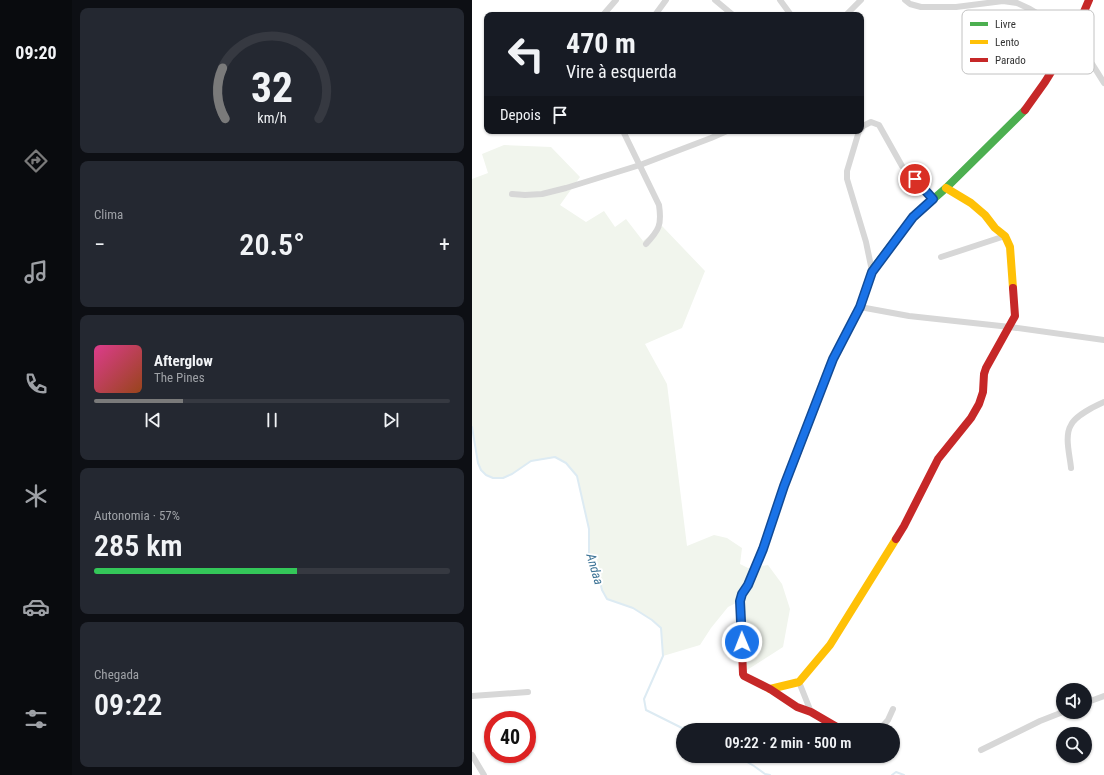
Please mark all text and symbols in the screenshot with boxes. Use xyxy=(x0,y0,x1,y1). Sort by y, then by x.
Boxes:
legend xyxy=(962,10,1094,74)
text: Livre xyxy=(995,18,1016,31)
text: 470 m xyxy=(566,27,636,60)
icon: left xyxy=(500,28,552,80)
text: Lento xyxy=(995,36,1020,49)
text: 09:20 xyxy=(15,42,57,63)
text: Parado xyxy=(995,54,1026,67)
text: Vire à esquerda xyxy=(566,61,677,82)
text: 32 xyxy=(251,63,293,112)
icon: arrive xyxy=(549,104,571,126)
text: Depois xyxy=(500,106,541,124)
text: km/h xyxy=(257,109,287,125)
icon: directions xyxy=(22,147,50,175)
pin xyxy=(898,162,932,196)
icon: arrive xyxy=(904,168,926,190)
text: Clima xyxy=(94,207,123,222)
text: 20.5° xyxy=(239,227,305,262)
text: − xyxy=(94,232,105,257)
text: + xyxy=(439,232,450,257)
icon: music xyxy=(22,258,50,286)
text: Afterglow xyxy=(154,352,213,370)
icon: phone xyxy=(22,370,50,398)
text: The Pines xyxy=(154,370,205,385)
icon: previous xyxy=(142,409,164,431)
icon: pause xyxy=(261,409,283,431)
icon: next xyxy=(380,409,402,431)
icon: climate xyxy=(22,482,50,510)
text: Autonomia · 57% xyxy=(94,508,180,523)
text: 285 km xyxy=(94,528,183,563)
water label: Andaa xyxy=(583,551,607,586)
icon: car xyxy=(22,593,50,621)
position arrow xyxy=(721,621,763,663)
text: Chegada xyxy=(94,667,139,682)
map controls xyxy=(1056,683,1092,763)
button: sound xyxy=(1056,683,1092,719)
text: 09:22 xyxy=(94,687,162,722)
icon: filters xyxy=(22,705,50,733)
speed limit sign: 40 xyxy=(484,711,536,763)
button: search xyxy=(1056,727,1092,763)
text: 09:22 · 2 min · 500 m xyxy=(725,734,851,752)

